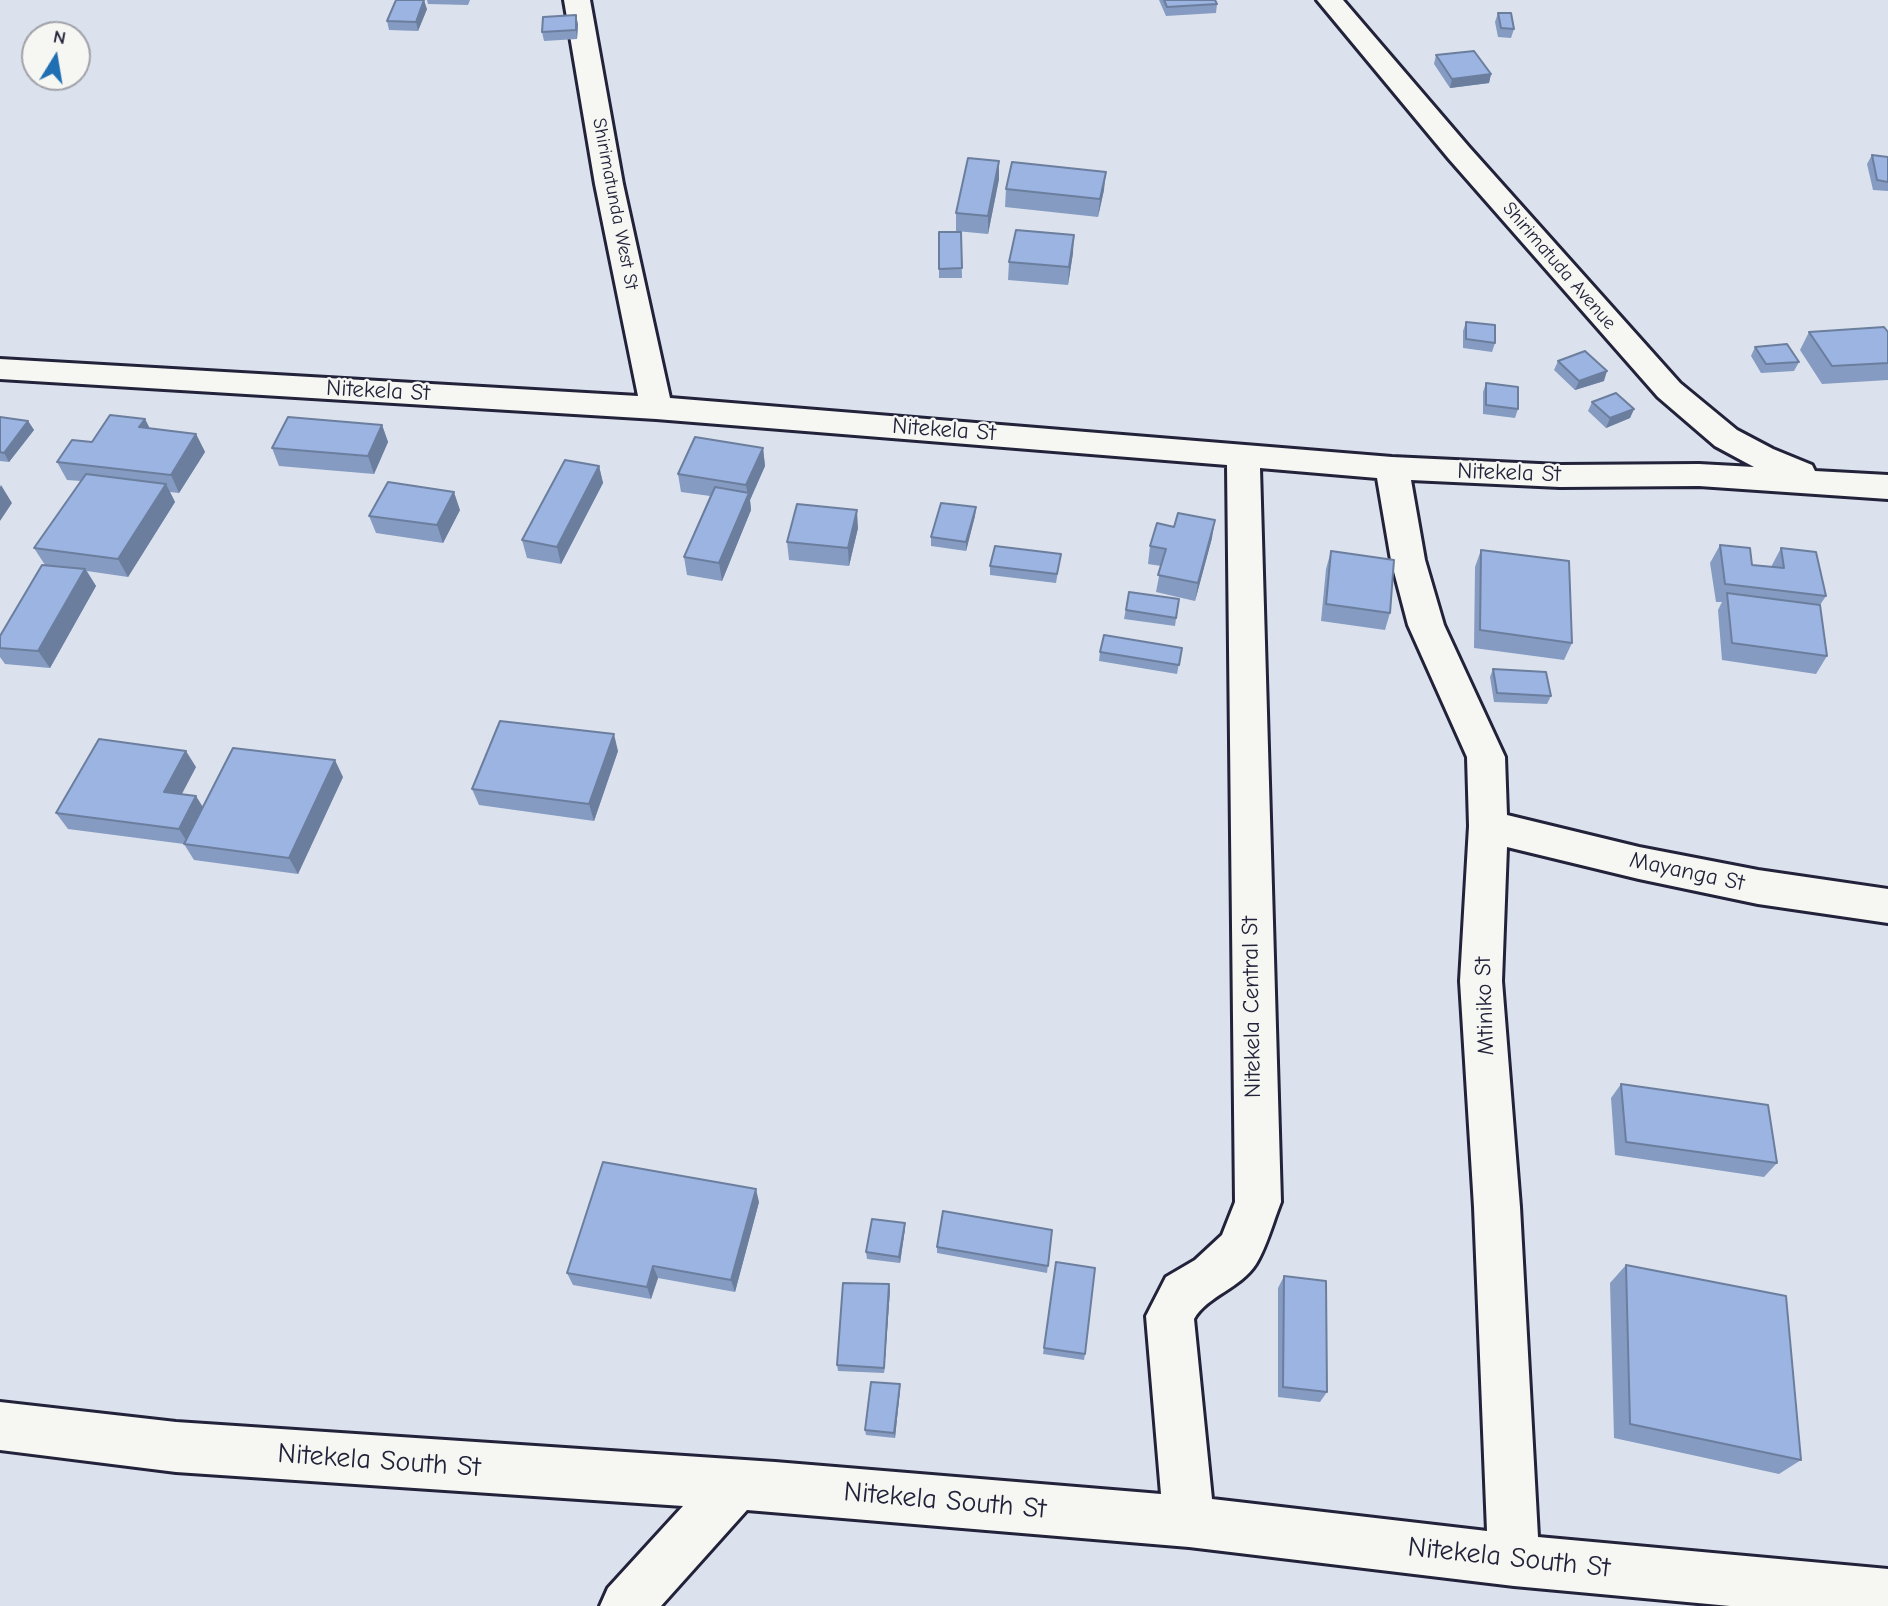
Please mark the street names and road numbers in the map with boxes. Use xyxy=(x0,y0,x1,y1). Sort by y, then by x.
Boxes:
street label: Shirimatunda West St xyxy=(587,116,643,292)
street label: Shirimatuda Avenue xyxy=(1497,198,1621,334)
street label: Nitekela St xyxy=(325,375,431,407)
street label: Nitekela St xyxy=(891,413,997,447)
street label: Nitekela St xyxy=(1457,457,1561,489)
street label: Mayanga St xyxy=(1627,846,1747,898)
street label: Nitekela Central St xyxy=(1237,916,1267,1098)
street label: Mtiniko St xyxy=(1469,956,1501,1056)
street label: Nitekela South St xyxy=(276,1437,482,1485)
street label: Nitekela South St xyxy=(842,1475,1048,1527)
street label: Nitekela South St xyxy=(1406,1531,1612,1585)

